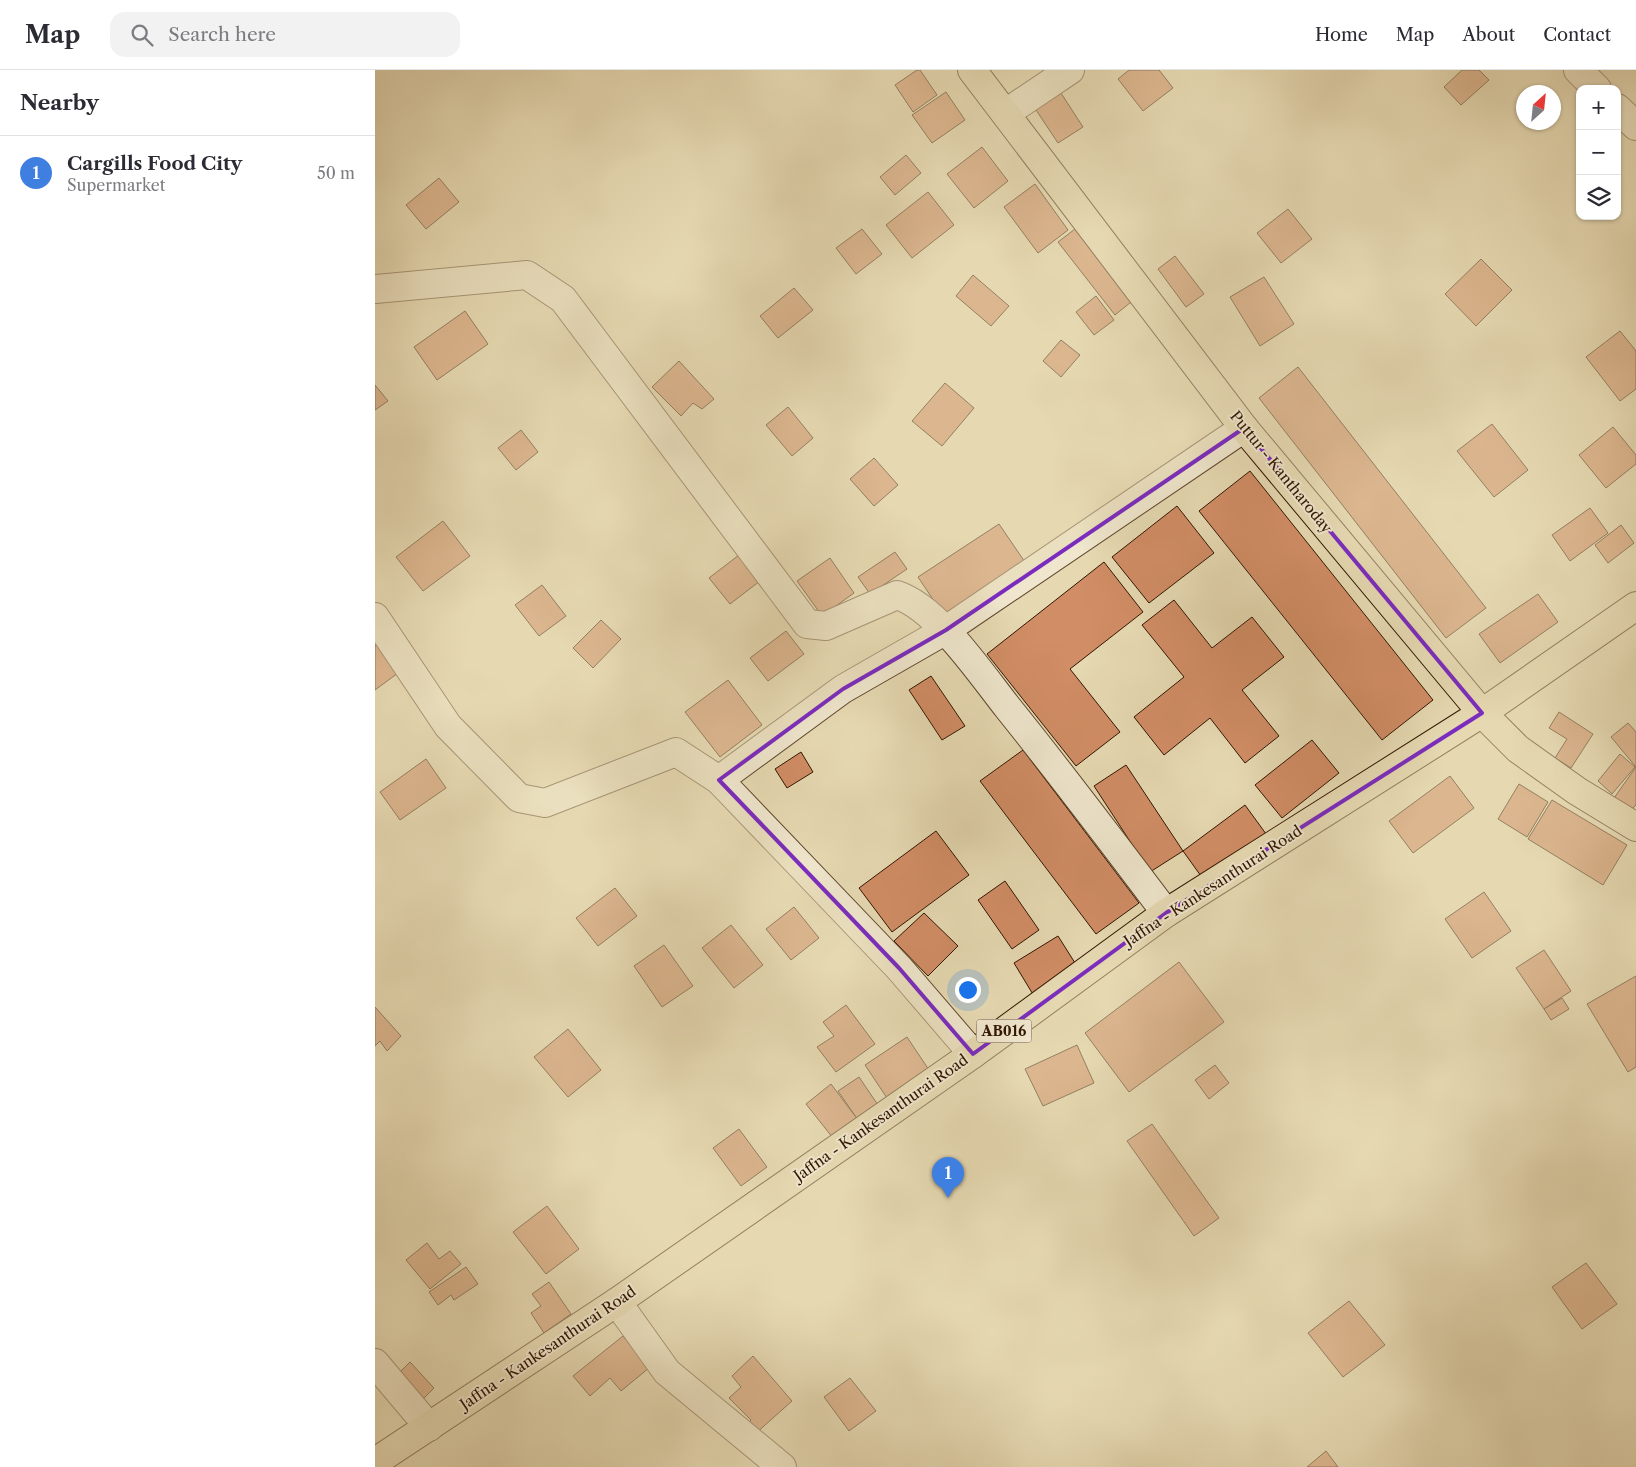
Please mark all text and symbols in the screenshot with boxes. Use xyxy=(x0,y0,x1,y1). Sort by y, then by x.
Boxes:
search box xyxy=(110,12,460,57)
text: Map xyxy=(25,20,80,49)
icon: search xyxy=(128,21,156,49)
text: Search here xyxy=(168,23,276,46)
text: Home xyxy=(1315,24,1368,46)
text: Map xyxy=(1396,24,1434,46)
text: About xyxy=(1462,24,1515,46)
text: Contact xyxy=(1543,24,1611,46)
north arrow xyxy=(1516,85,1561,130)
map controls xyxy=(1576,85,1621,220)
button: + xyxy=(1576,85,1621,130)
text: Nearby xyxy=(20,90,99,115)
button: − xyxy=(1576,130,1621,175)
text: Cargills Food City xyxy=(67,152,242,175)
text: 1 xyxy=(32,163,40,183)
text: 50 m xyxy=(317,163,355,183)
text: Supermarket xyxy=(67,175,165,195)
button: layers xyxy=(1576,175,1621,220)
street label: Puttur - Kantharoday xyxy=(1226,407,1337,537)
street label: Jaffna - Kankesanthurai Road xyxy=(1119,821,1305,951)
your location xyxy=(955,977,981,1003)
road number: AB016 xyxy=(977,1019,1031,1042)
street label: Jaffna - Kankesanthurai Road xyxy=(788,1050,972,1186)
pin: 1 xyxy=(932,1157,964,1198)
street label: Jaffna - Kankesanthurai Road xyxy=(454,1281,639,1415)

